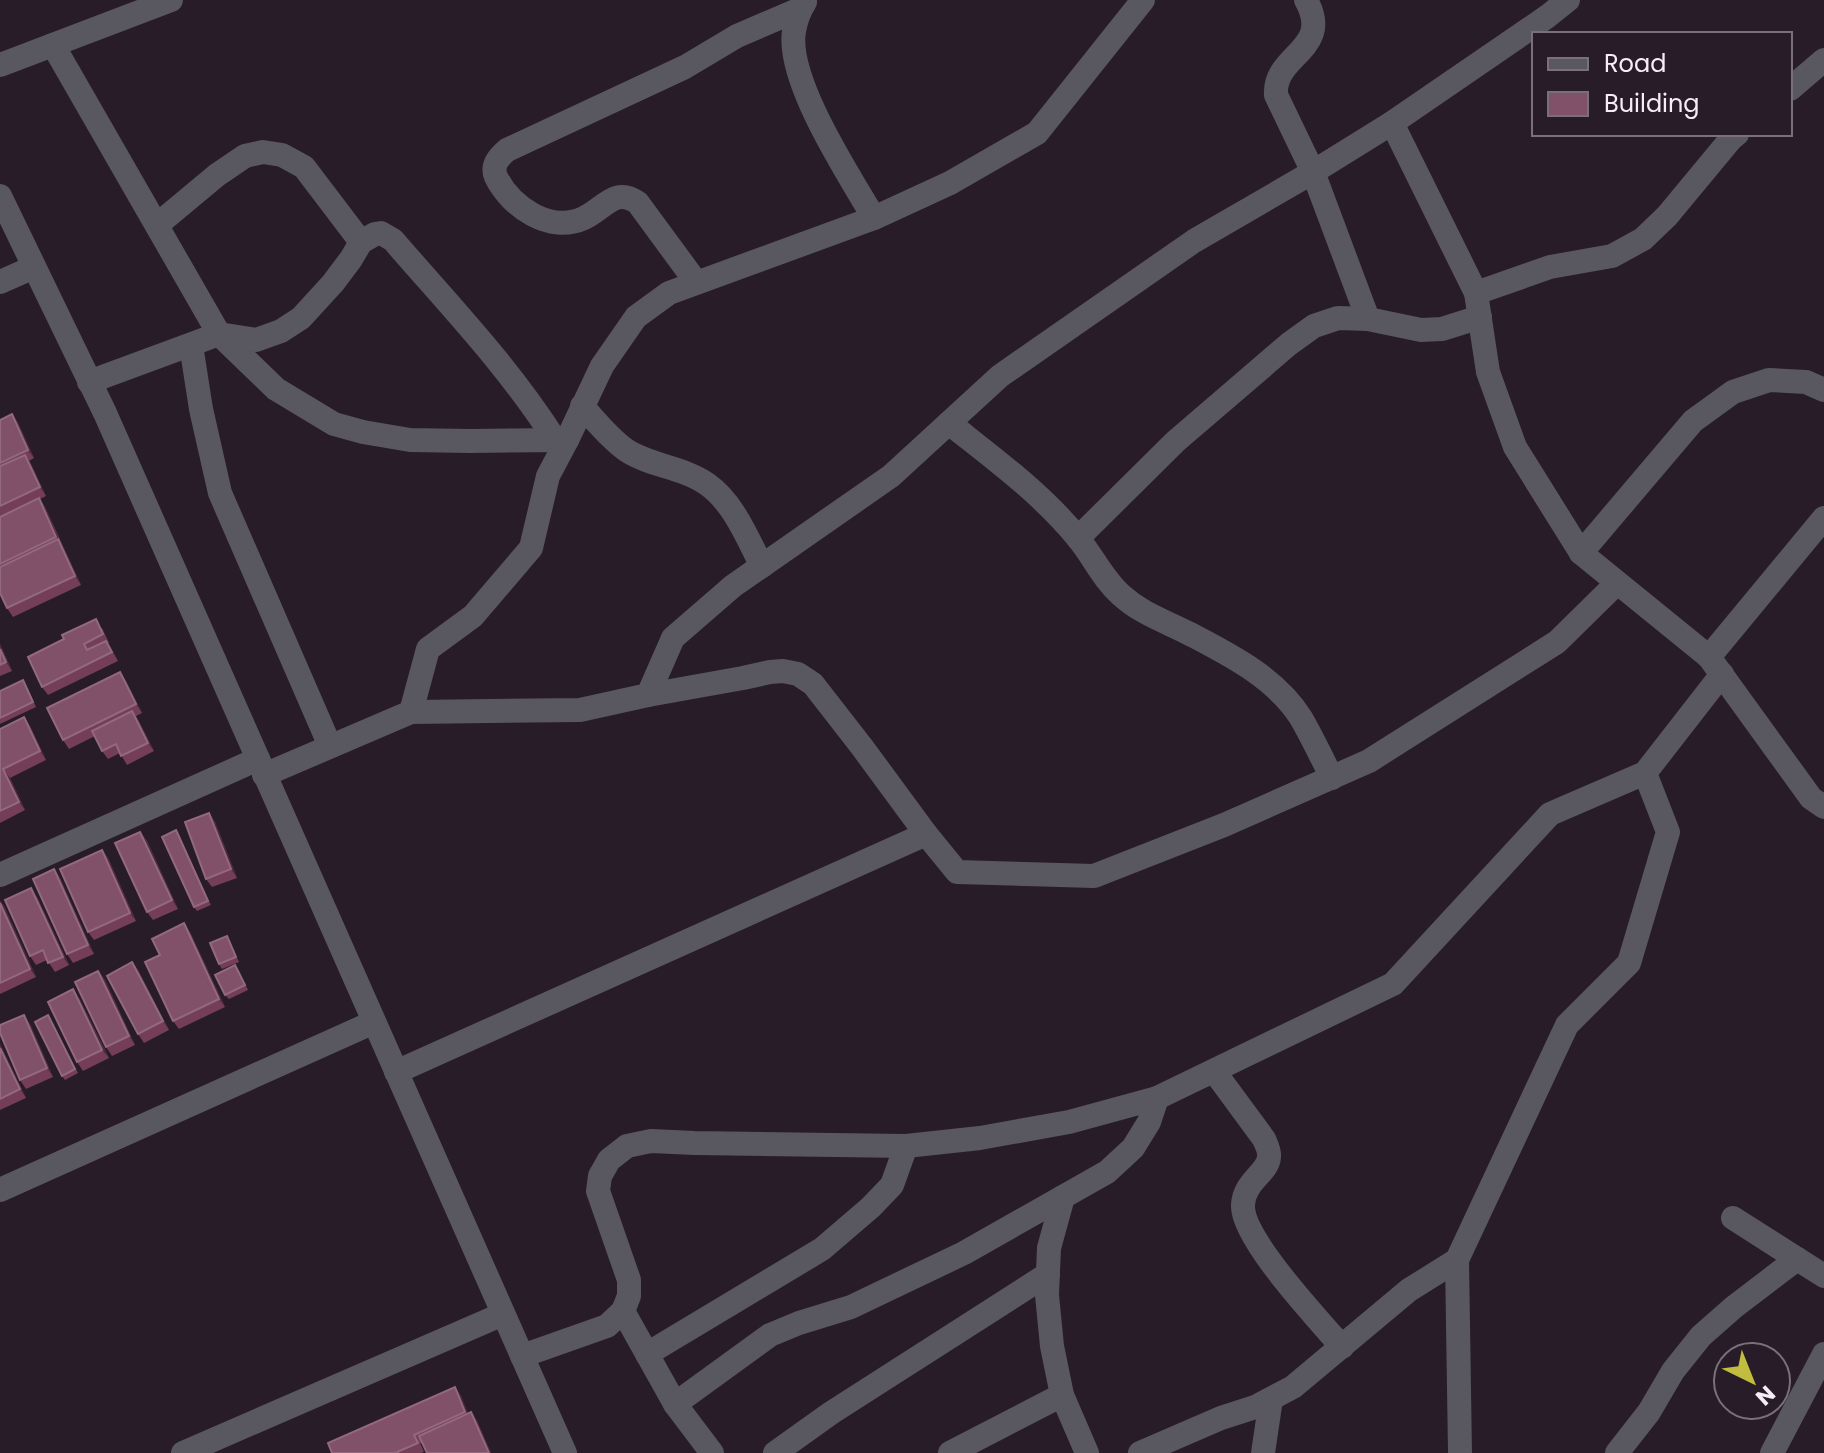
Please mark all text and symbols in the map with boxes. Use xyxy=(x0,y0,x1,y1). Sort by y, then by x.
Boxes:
legend xyxy=(1532,32,1792,136)
text: Road xyxy=(1604,47,1666,80)
text: Building xyxy=(1604,87,1700,120)
north arrow xyxy=(1712,1341,1792,1421)
text: N xyxy=(1749,1378,1782,1412)

